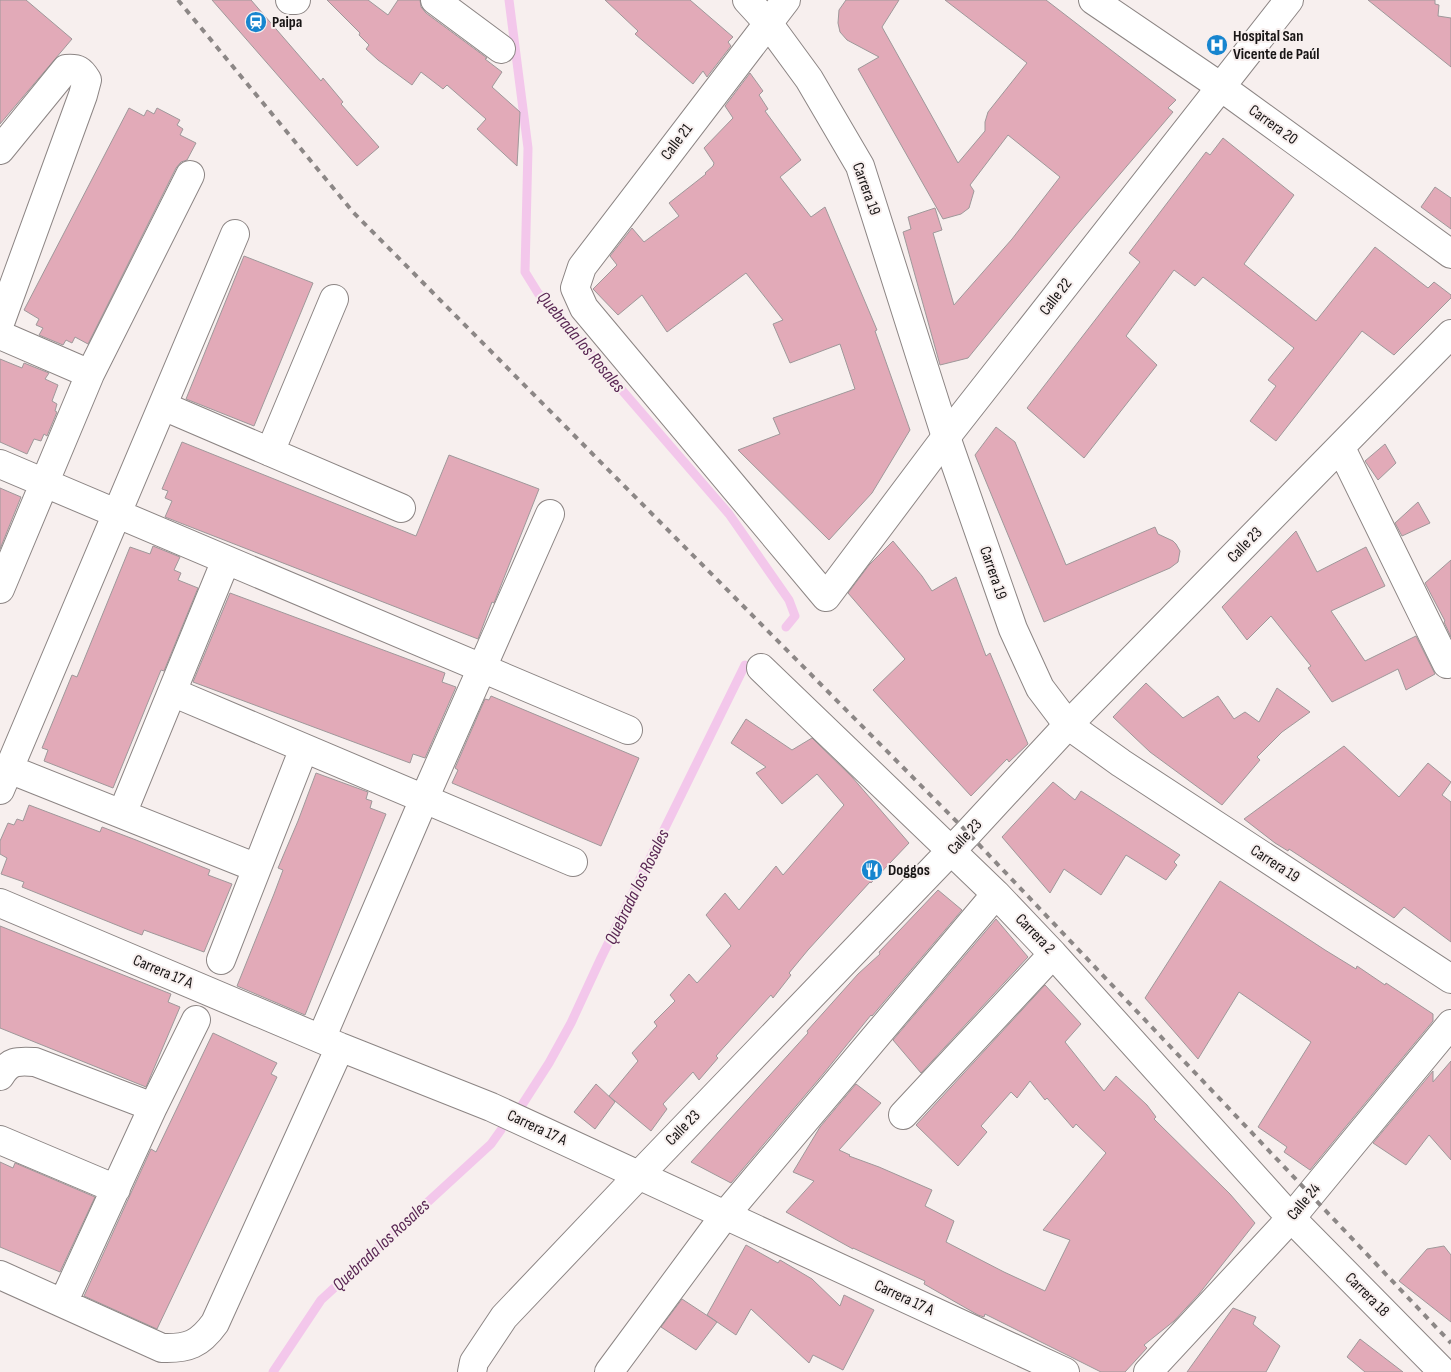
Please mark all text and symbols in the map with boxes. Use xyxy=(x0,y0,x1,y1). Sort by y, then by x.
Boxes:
station icon: Paipa xyxy=(244,10,268,34)
place label: Paipa xyxy=(272,13,302,32)
place label: Hospital San Vicente de Paúl xyxy=(1233,27,1320,64)
hospital icon: Hospital San Vicente de Paúl xyxy=(1205,33,1229,57)
street label: Carrera 20 xyxy=(1245,101,1301,149)
street label: Calle 21 xyxy=(657,120,697,164)
street label: Carrera 19 xyxy=(848,160,884,218)
street label: Calle 22 xyxy=(1036,275,1076,319)
water label: Quebrada los Rosales xyxy=(533,287,630,397)
street label: Calle 23 xyxy=(1224,523,1266,567)
street label: Carrera 19 xyxy=(975,544,1011,602)
street label: Calle 23 xyxy=(944,815,986,859)
water label: Quebrada los Rosales xyxy=(600,826,674,948)
street label: Carrera 19 xyxy=(1247,841,1303,887)
restaurant icon: Doggos xyxy=(860,858,884,882)
place label: Doggos xyxy=(888,861,930,880)
street label: Carrera 2 xyxy=(1011,910,1059,958)
street label: Carrera 17 A xyxy=(130,951,196,993)
street label: Carrera 17 A xyxy=(504,1106,570,1150)
street label: Calle 23 xyxy=(662,1106,704,1150)
street label: Calle 24 xyxy=(1283,1180,1325,1224)
water label: Quebrada los Rosales xyxy=(328,1194,434,1295)
street label: Carrera 18 xyxy=(1341,1269,1393,1321)
street label: Carrera 17 A xyxy=(871,1276,937,1320)

